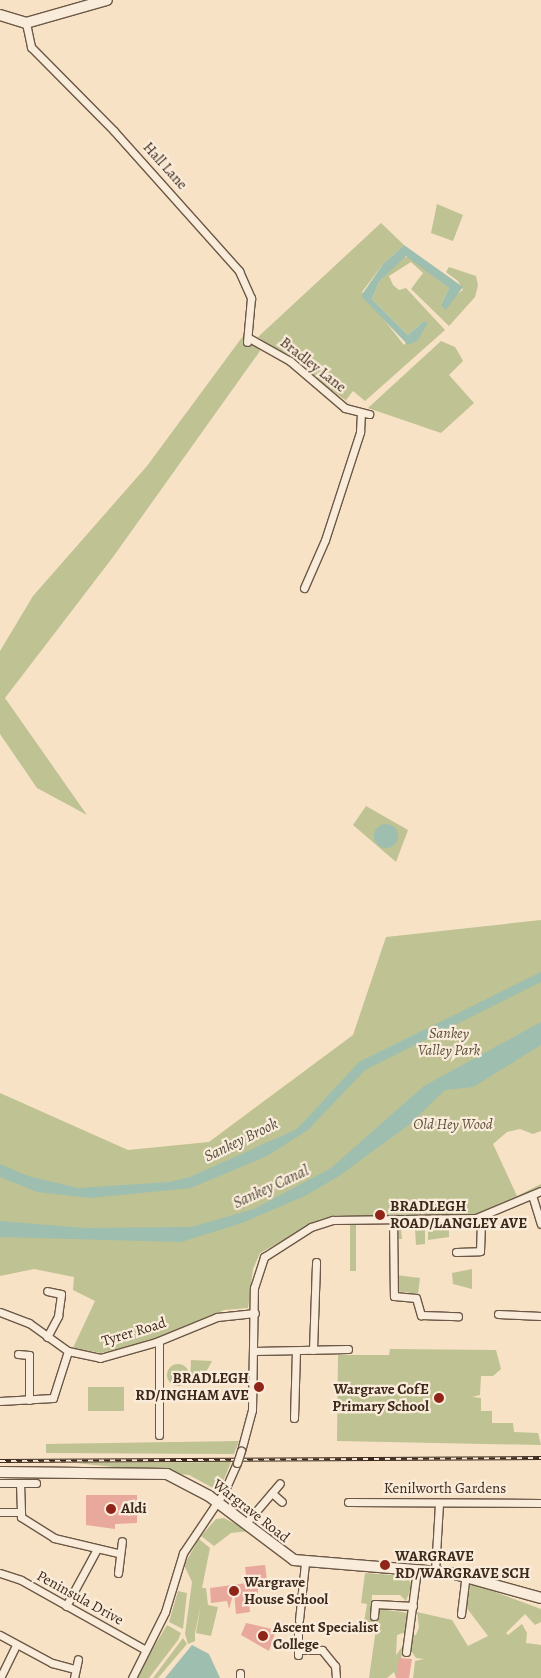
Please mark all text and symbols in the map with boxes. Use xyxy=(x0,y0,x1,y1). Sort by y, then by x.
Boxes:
street label: Hall Lane xyxy=(139,138,191,194)
street label: Bradley Lane xyxy=(276,334,350,396)
park label: Sankey Valley Park xyxy=(418,1024,480,1059)
water label: Sankey Brook xyxy=(201,1114,281,1166)
park label: Old Hey Wood xyxy=(413,1116,493,1134)
water label: Sankey Canal xyxy=(230,1161,312,1213)
place label: BRADLEGH ROAD/LANGLEY AVE xyxy=(390,1197,527,1232)
marker: BRADLEGH ROAD/LANGLEY AVE xyxy=(374,1209,386,1221)
street label: Tyrer Road xyxy=(100,1314,168,1350)
place label: BRADLEGH RD/INGHAM AVE xyxy=(135,1369,249,1404)
place label: Wargrave CofE Primary School xyxy=(332,1380,429,1415)
marker: BRADLEGH RD/INGHAM AVE xyxy=(253,1381,265,1393)
marker: Wargrave CofE Primary School xyxy=(433,1392,445,1404)
street label: Wargrave Road xyxy=(209,1475,293,1547)
street label: Kenilworth Gardens xyxy=(384,1480,506,1498)
place label: Aldi xyxy=(121,1500,147,1518)
marker: Aldi xyxy=(105,1503,117,1515)
place label: WARGRAVE RD/WARGRAVE SCH xyxy=(395,1547,530,1582)
marker: WARGRAVE RD/WARGRAVE SCH xyxy=(379,1559,391,1571)
street label: Peninsula Drive xyxy=(33,1567,127,1629)
place label: Wargrave House School xyxy=(244,1573,328,1608)
marker: Wargrave House School xyxy=(228,1585,240,1597)
place label: Ascent Specialist College xyxy=(273,1618,378,1653)
marker: Ascent Specialist College xyxy=(257,1630,269,1642)

